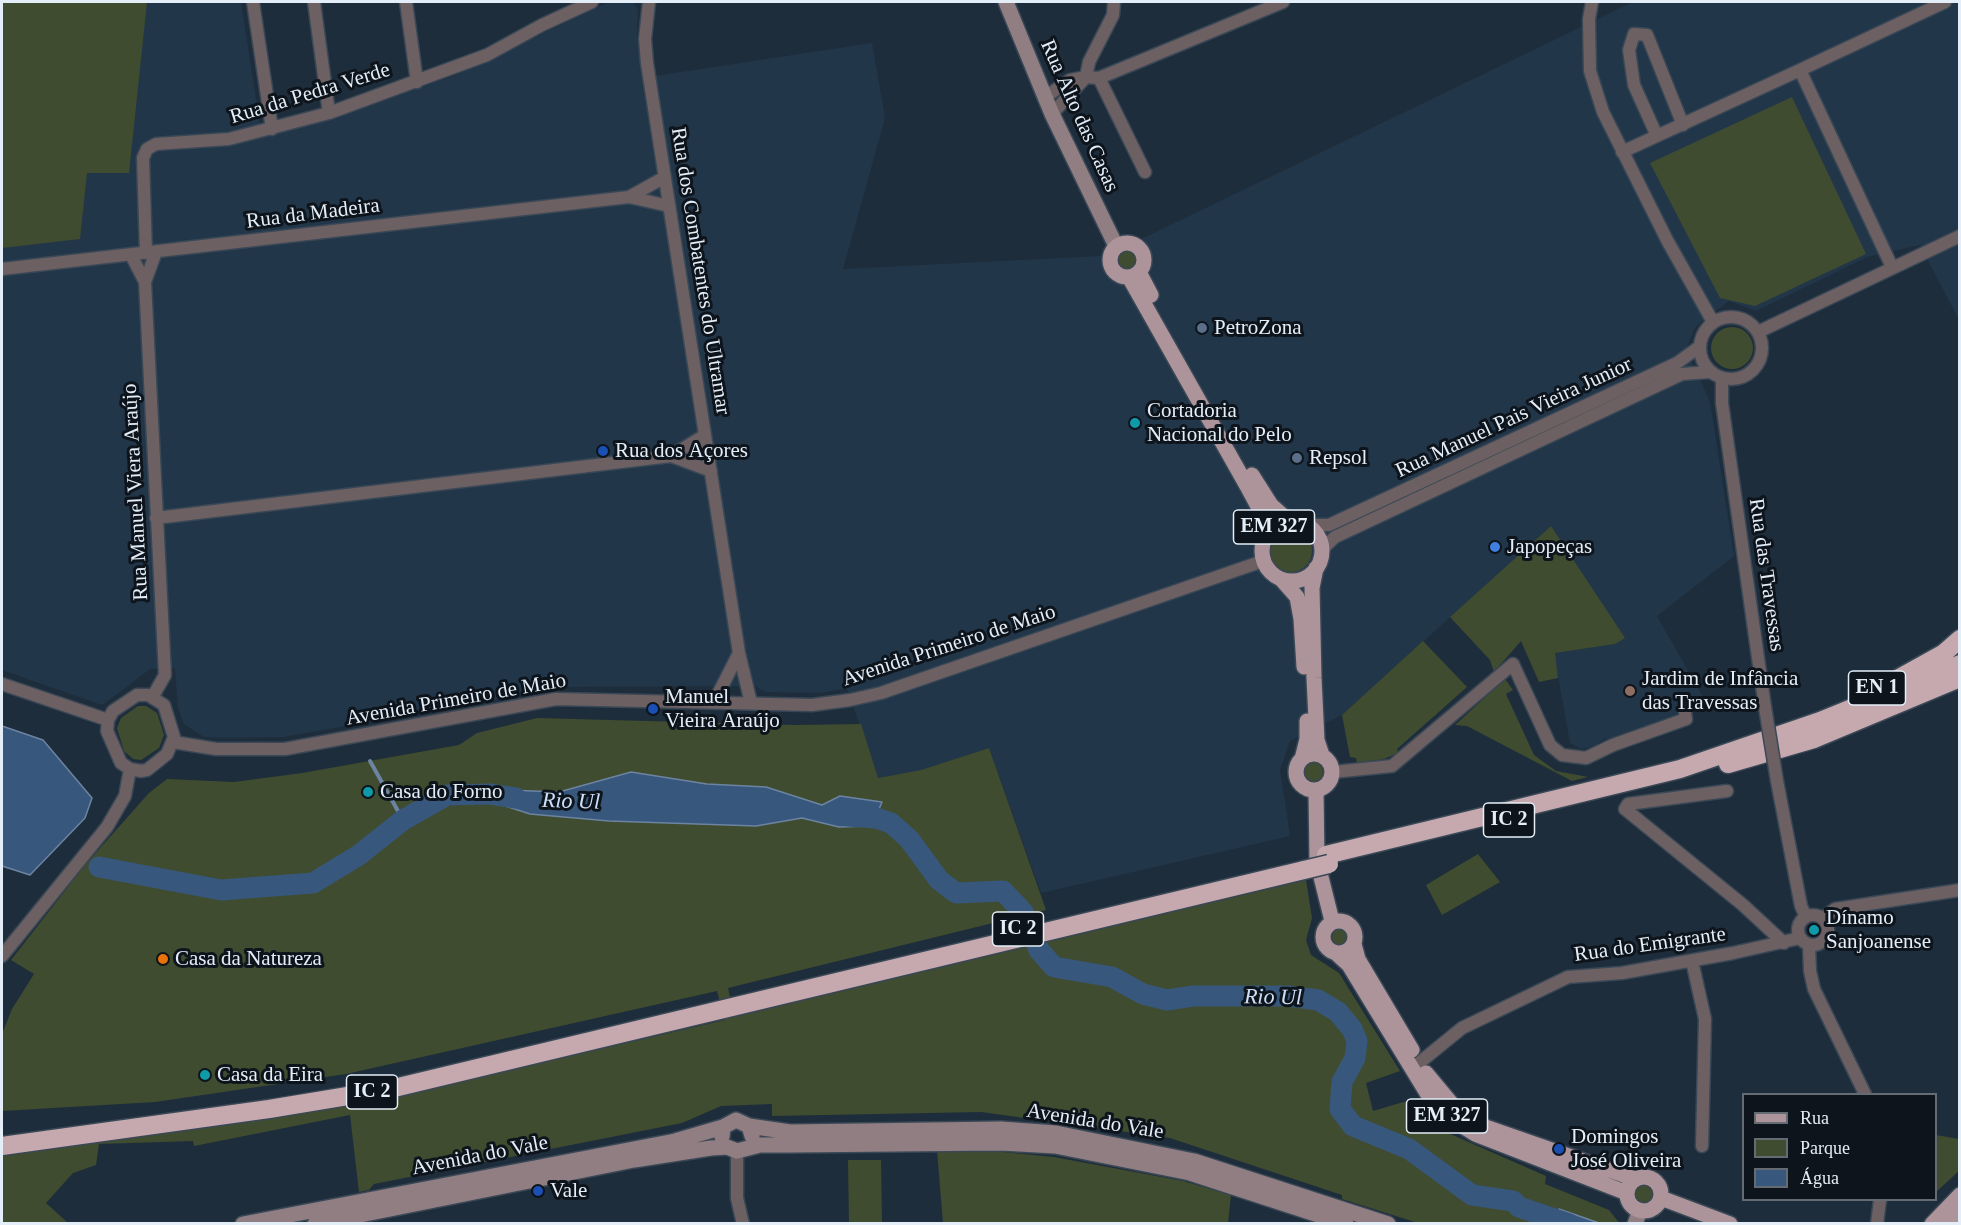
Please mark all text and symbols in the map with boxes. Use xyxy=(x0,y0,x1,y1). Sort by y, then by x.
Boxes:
street label: Rua Alto das Casas xyxy=(1034,36,1124,196)
street label: Rua da Pedra Verde xyxy=(227,58,393,130)
street label: Rua dos Combatentes do Ultramar xyxy=(665,126,735,416)
street label: Rua da Madeira xyxy=(245,193,381,235)
place label: PetroZona xyxy=(1214,315,1301,341)
marker: PetroZona xyxy=(1195,321,1209,335)
street label: Rua Manuel Pais Vieira Junior xyxy=(1392,352,1636,484)
street label: Rua Manuel Viera Araújo xyxy=(118,383,154,601)
place label: Cortadoria Nacional do Pelo xyxy=(1147,398,1292,448)
marker: Cortadoria Nacional do Pelo xyxy=(1128,416,1142,430)
place label: Rua dos Açores xyxy=(615,438,748,464)
marker: Rua dos Açores xyxy=(596,444,610,458)
place label: Repsol xyxy=(1309,445,1367,471)
marker: Repsol xyxy=(1290,451,1304,465)
street label: Rua das Travessas xyxy=(1743,497,1789,653)
road number: EM 327 xyxy=(1234,510,1314,544)
place label: Japopeças xyxy=(1507,534,1592,560)
marker: Japopeças xyxy=(1488,540,1502,554)
street label: Avenida Primeiro de Maio xyxy=(839,600,1059,692)
place label: Jardim de Infância das Travessas xyxy=(1642,666,1798,716)
street label: Avenida Primeiro de Maio xyxy=(344,668,568,732)
road number: EN 1 xyxy=(1848,671,1906,705)
place label: Manuel Vieira Araújo xyxy=(665,684,780,734)
marker: Jardim de Infância das Travessas xyxy=(1623,684,1637,698)
marker: Manuel Vieira Araújo xyxy=(646,702,660,716)
place label: Casa do Forno xyxy=(380,779,502,805)
marker: Casa do Forno xyxy=(361,785,375,799)
water label: Rio Ul xyxy=(542,788,600,816)
road number: IC 2 xyxy=(1484,803,1534,837)
place label: Dínamo Sanjoanense xyxy=(1826,905,1931,955)
road number: IC 2 xyxy=(992,912,1044,946)
street label: Rua do Emigrante xyxy=(1573,922,1727,968)
marker: Dínamo Sanjoanense xyxy=(1807,923,1821,937)
place label: Casa da Natureza xyxy=(175,946,322,972)
marker: Casa da Natureza xyxy=(156,952,170,966)
water label: Rio Ul xyxy=(1244,984,1302,1012)
place label: Casa da Eira xyxy=(217,1062,323,1088)
marker: Casa da Eira xyxy=(198,1068,212,1082)
road number: IC 2 xyxy=(346,1075,398,1109)
legend xyxy=(1742,1093,1937,1201)
street label: Avenida do Vale xyxy=(1025,1099,1165,1145)
road number: EM 327 xyxy=(1406,1099,1488,1133)
text: Rua xyxy=(1800,1108,1829,1128)
place label: Domingos José Oliveira xyxy=(1571,1124,1681,1174)
street label: Avenida do Vale xyxy=(410,1130,550,1182)
text: Parque xyxy=(1800,1138,1850,1158)
marker: Domingos José Oliveira xyxy=(1552,1142,1566,1156)
text: Água xyxy=(1800,1168,1839,1188)
place label: Vale xyxy=(550,1178,587,1204)
marker: Vale xyxy=(531,1184,545,1198)

